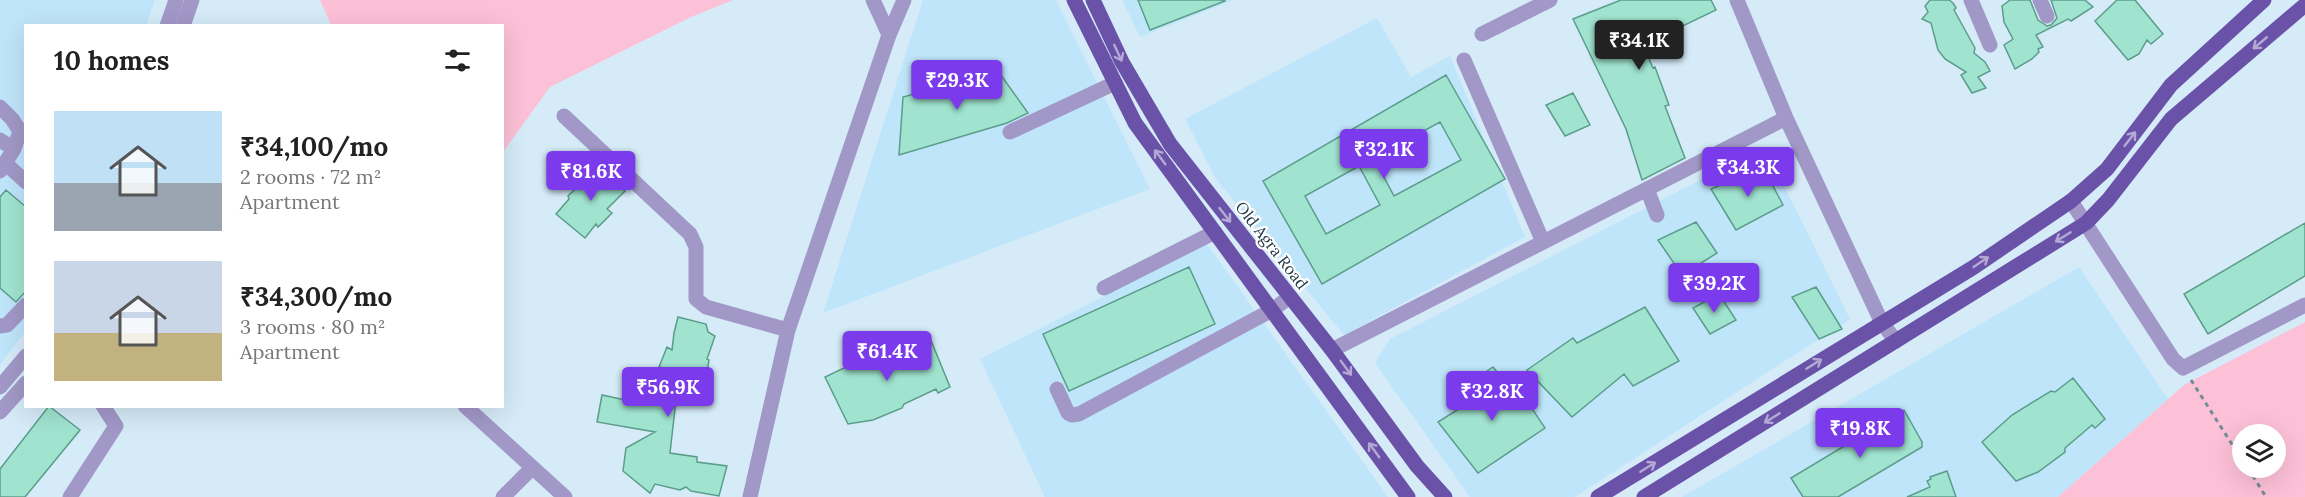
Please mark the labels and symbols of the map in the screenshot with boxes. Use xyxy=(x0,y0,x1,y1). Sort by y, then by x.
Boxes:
pin: ₹34.1K xyxy=(1590,20,1688,71)
one-way arrow xyxy=(2252,36,2268,49)
one-way arrow xyxy=(1112,44,1124,62)
pin: ₹29.3K xyxy=(908,60,1006,111)
pin: ₹32.1K xyxy=(1335,129,1433,180)
one-way arrow xyxy=(2123,131,2136,147)
pin: ₹34.3K xyxy=(1699,147,1797,198)
one-way arrow xyxy=(1153,149,1166,165)
pin: ₹81.6K xyxy=(542,151,640,202)
street label: Old Agra Road xyxy=(1231,197,1313,293)
one-way arrow xyxy=(1219,207,1232,223)
one-way arrow xyxy=(2055,232,2072,244)
one-way arrow xyxy=(1972,256,1988,268)
pin: ₹39.2K xyxy=(1665,263,1763,314)
pin: ₹61.4K xyxy=(838,331,936,382)
one-way arrow xyxy=(1806,358,1823,371)
one-way arrow xyxy=(1340,360,1352,376)
pin: ₹56.9K xyxy=(619,367,717,418)
pin: ₹32.8K xyxy=(1443,371,1541,422)
pin: ₹19.8K xyxy=(1811,408,1909,459)
one-way arrow xyxy=(1764,411,1781,424)
one-way arrow xyxy=(1368,442,1380,458)
one-way arrow xyxy=(1639,460,1656,472)

